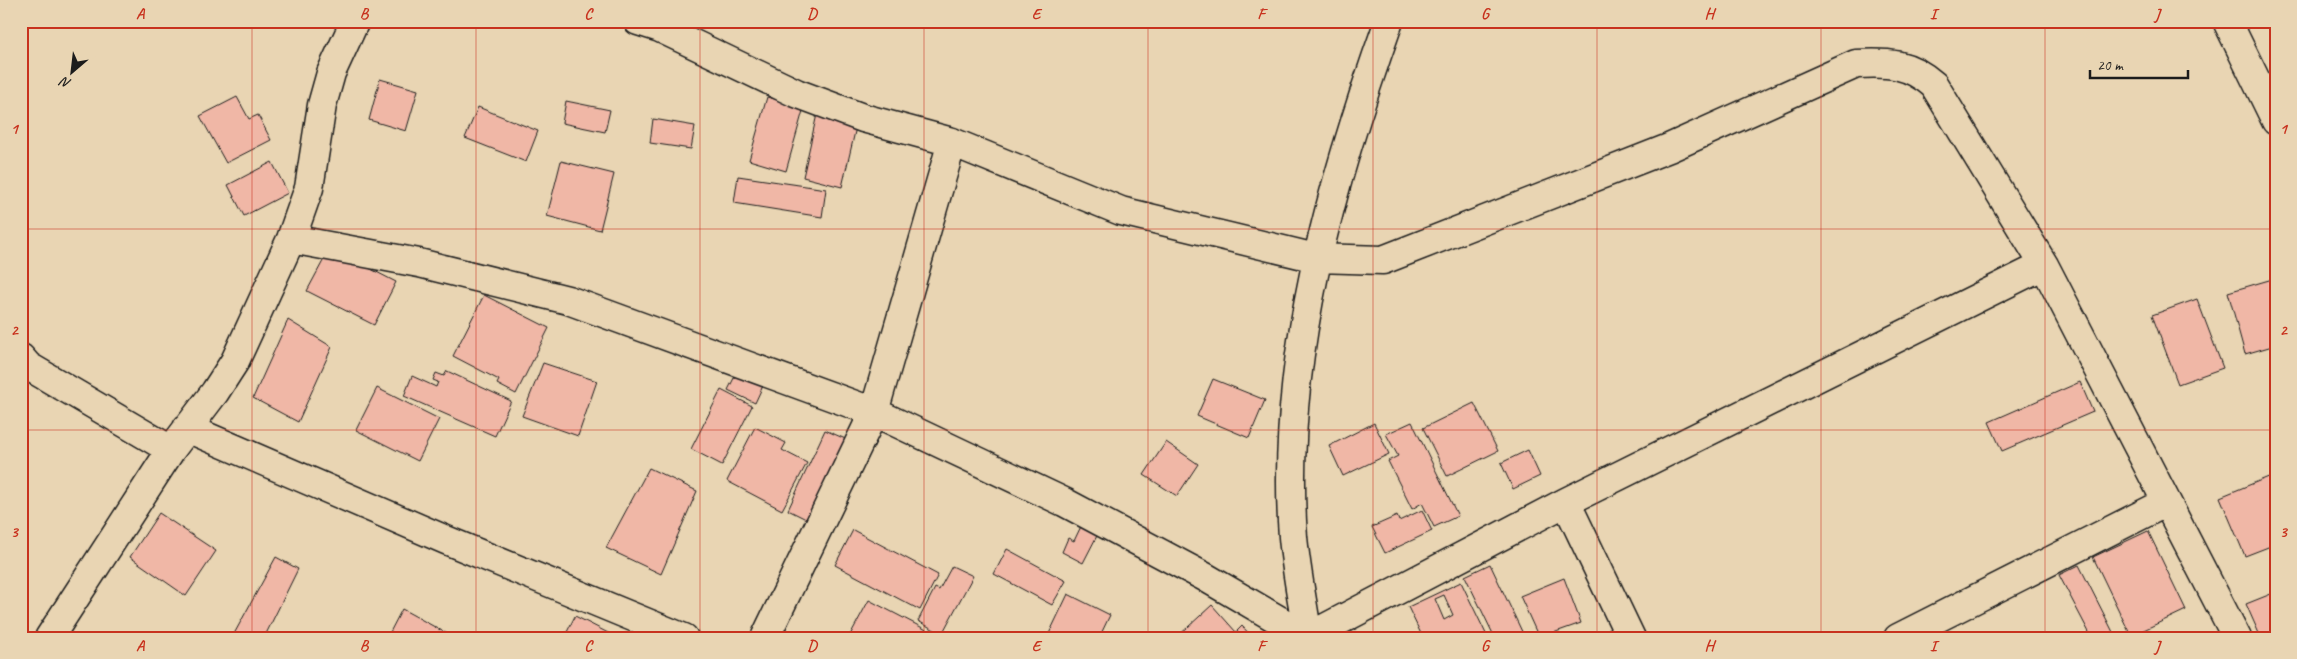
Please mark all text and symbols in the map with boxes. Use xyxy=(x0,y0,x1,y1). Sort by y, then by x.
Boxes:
text: A xyxy=(136,4,146,24)
text: B xyxy=(360,4,370,24)
text: C xyxy=(584,4,594,24)
text: D xyxy=(807,4,818,24)
text: E xyxy=(1032,4,1043,24)
text: F xyxy=(1257,4,1268,24)
text: G xyxy=(1481,4,1491,24)
text: H xyxy=(1704,4,1716,24)
text: I xyxy=(1930,4,1940,24)
text: J xyxy=(2153,4,2162,24)
north arrow xyxy=(48,48,98,98)
scale bar xyxy=(2090,48,2187,80)
text: 20 m xyxy=(2097,56,2124,75)
text: N xyxy=(56,72,74,93)
text: 1 xyxy=(10,119,19,139)
text: 1 xyxy=(2279,119,2288,139)
text: 2 xyxy=(10,320,19,340)
text: 2 xyxy=(2279,320,2288,340)
text: 3 xyxy=(10,522,19,542)
text: 3 xyxy=(2279,522,2288,542)
text: A xyxy=(136,636,146,656)
text: B xyxy=(360,636,370,656)
text: C xyxy=(584,636,594,656)
text: D xyxy=(807,636,818,656)
text: E xyxy=(1032,636,1043,656)
text: F xyxy=(1257,636,1268,656)
text: G xyxy=(1481,636,1491,656)
text: H xyxy=(1704,636,1716,656)
text: I xyxy=(1930,636,1940,656)
text: J xyxy=(2153,636,2162,656)

